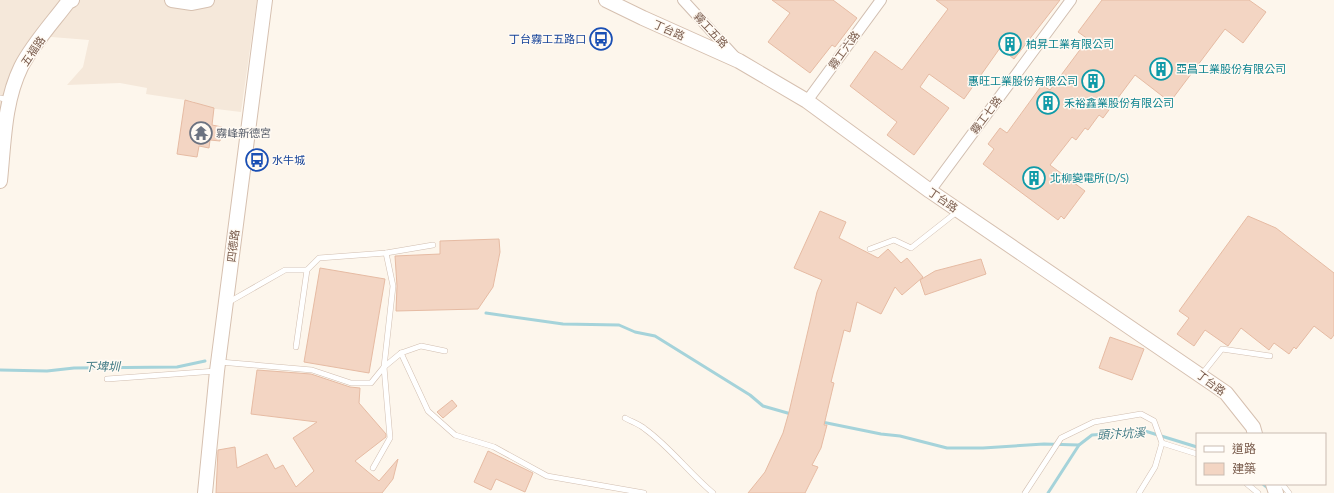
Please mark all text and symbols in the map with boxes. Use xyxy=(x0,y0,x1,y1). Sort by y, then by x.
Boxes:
street label: 霧工五路 xyxy=(692,10,730,50)
street label: 丁台路 xyxy=(651,18,687,42)
bus stop icon: 丁台霧工五路口 xyxy=(588,26,614,52)
street label: 霧工六路 xyxy=(826,29,862,71)
building icon: 柏昇工業有限公司 xyxy=(997,31,1023,57)
place label: 丁台霧工五路口 xyxy=(509,33,586,45)
street label: 五福路 xyxy=(19,34,47,68)
place label: 柏昇工業有限公司 xyxy=(1026,38,1114,50)
building icon: 亞昌工業股份有限公司 xyxy=(1148,56,1174,82)
place label: 亞昌工業股份有限公司 xyxy=(1176,63,1286,75)
building icon: 惠旺工業股份有限公司 xyxy=(1080,68,1106,94)
place label: 惠旺工業股份有限公司 xyxy=(968,75,1078,87)
building icon: 禾裕鑫業股份有限公司 xyxy=(1035,90,1061,116)
street label: 霧工七路 xyxy=(968,94,1004,136)
place label: 禾裕鑫業股份有限公司 xyxy=(1064,97,1174,109)
temple icon: 霧峰新德宮 xyxy=(188,120,214,146)
place label: 霧峰新德宮 xyxy=(216,127,271,139)
bus stop icon: 水牛城 xyxy=(244,147,270,173)
place label: 水牛城 xyxy=(272,154,305,166)
building icon: 北柳變電所(D/S) xyxy=(1021,165,1047,191)
place label: 北柳變電所(D/S) xyxy=(1050,172,1129,185)
street label: 丁台路 xyxy=(926,186,960,214)
street label: 四德路 xyxy=(225,229,241,263)
water label: 下埤圳 xyxy=(84,360,122,373)
street label: 丁台路 xyxy=(1194,368,1228,398)
water label: 頭汴坑溪 xyxy=(1097,426,1147,441)
legend xyxy=(1196,433,1326,485)
text: 道路 xyxy=(1232,442,1256,455)
text: 建築 xyxy=(1232,462,1256,475)

